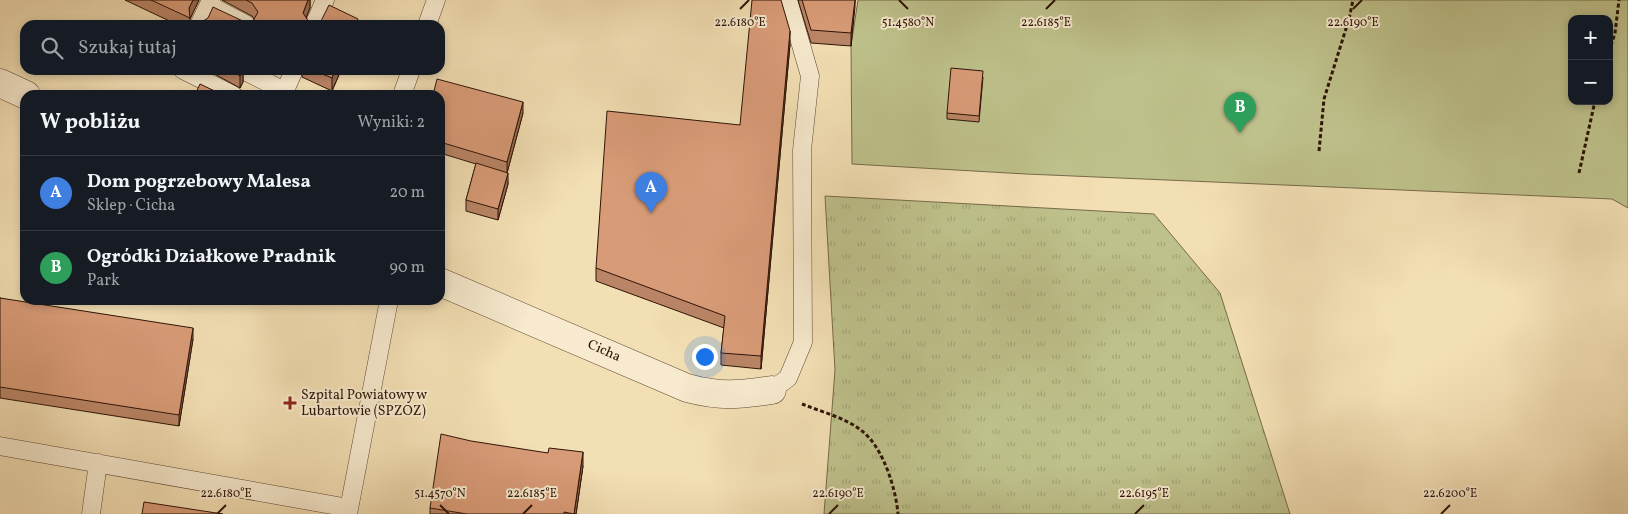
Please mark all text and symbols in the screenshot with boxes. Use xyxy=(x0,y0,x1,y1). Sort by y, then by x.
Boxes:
text: 22.6180°E xyxy=(714,15,766,31)
text: 51.4580°N xyxy=(882,15,934,31)
text: 22.6185°E xyxy=(1021,15,1071,31)
text: 22.6190°E xyxy=(1327,15,1379,31)
map controls xyxy=(1568,15,1613,105)
button: + xyxy=(1568,15,1613,60)
search box xyxy=(20,20,445,75)
icon: search xyxy=(38,34,66,62)
text: Szukaj tutaj xyxy=(78,35,177,61)
button: − xyxy=(1568,60,1613,105)
pin: B xyxy=(1224,92,1256,133)
text: W pobliżu xyxy=(40,108,140,137)
text: Wyniki: 2 xyxy=(357,112,425,134)
text: Dom pogrzebowy Malesa xyxy=(87,169,311,195)
pin: A xyxy=(635,172,667,213)
text: A xyxy=(50,182,62,204)
text: 20 m xyxy=(390,182,425,204)
text: Sklep · Cicha xyxy=(87,195,175,217)
text: Ogródki Działkowe Pradnik xyxy=(87,244,336,270)
text: B xyxy=(51,257,61,279)
text: 90 m xyxy=(389,257,425,279)
text: Park xyxy=(87,270,120,292)
street label: Cicha xyxy=(584,335,624,367)
your location xyxy=(692,344,718,370)
place label: Szpital Powiatowy w Lubartowie (SPZOZ) xyxy=(301,386,427,421)
marker: Szpital Powiatowy w Lubartowie (SPZOZ) xyxy=(283,396,297,410)
text: 22.6180°E xyxy=(200,486,252,502)
text: 51.4570°N xyxy=(414,486,466,502)
text: 22.6185°E xyxy=(507,486,557,502)
text: 22.6190°E xyxy=(812,486,864,502)
text: 22.6195°E xyxy=(1119,486,1169,502)
text: 22.6200°E xyxy=(1423,486,1477,502)

